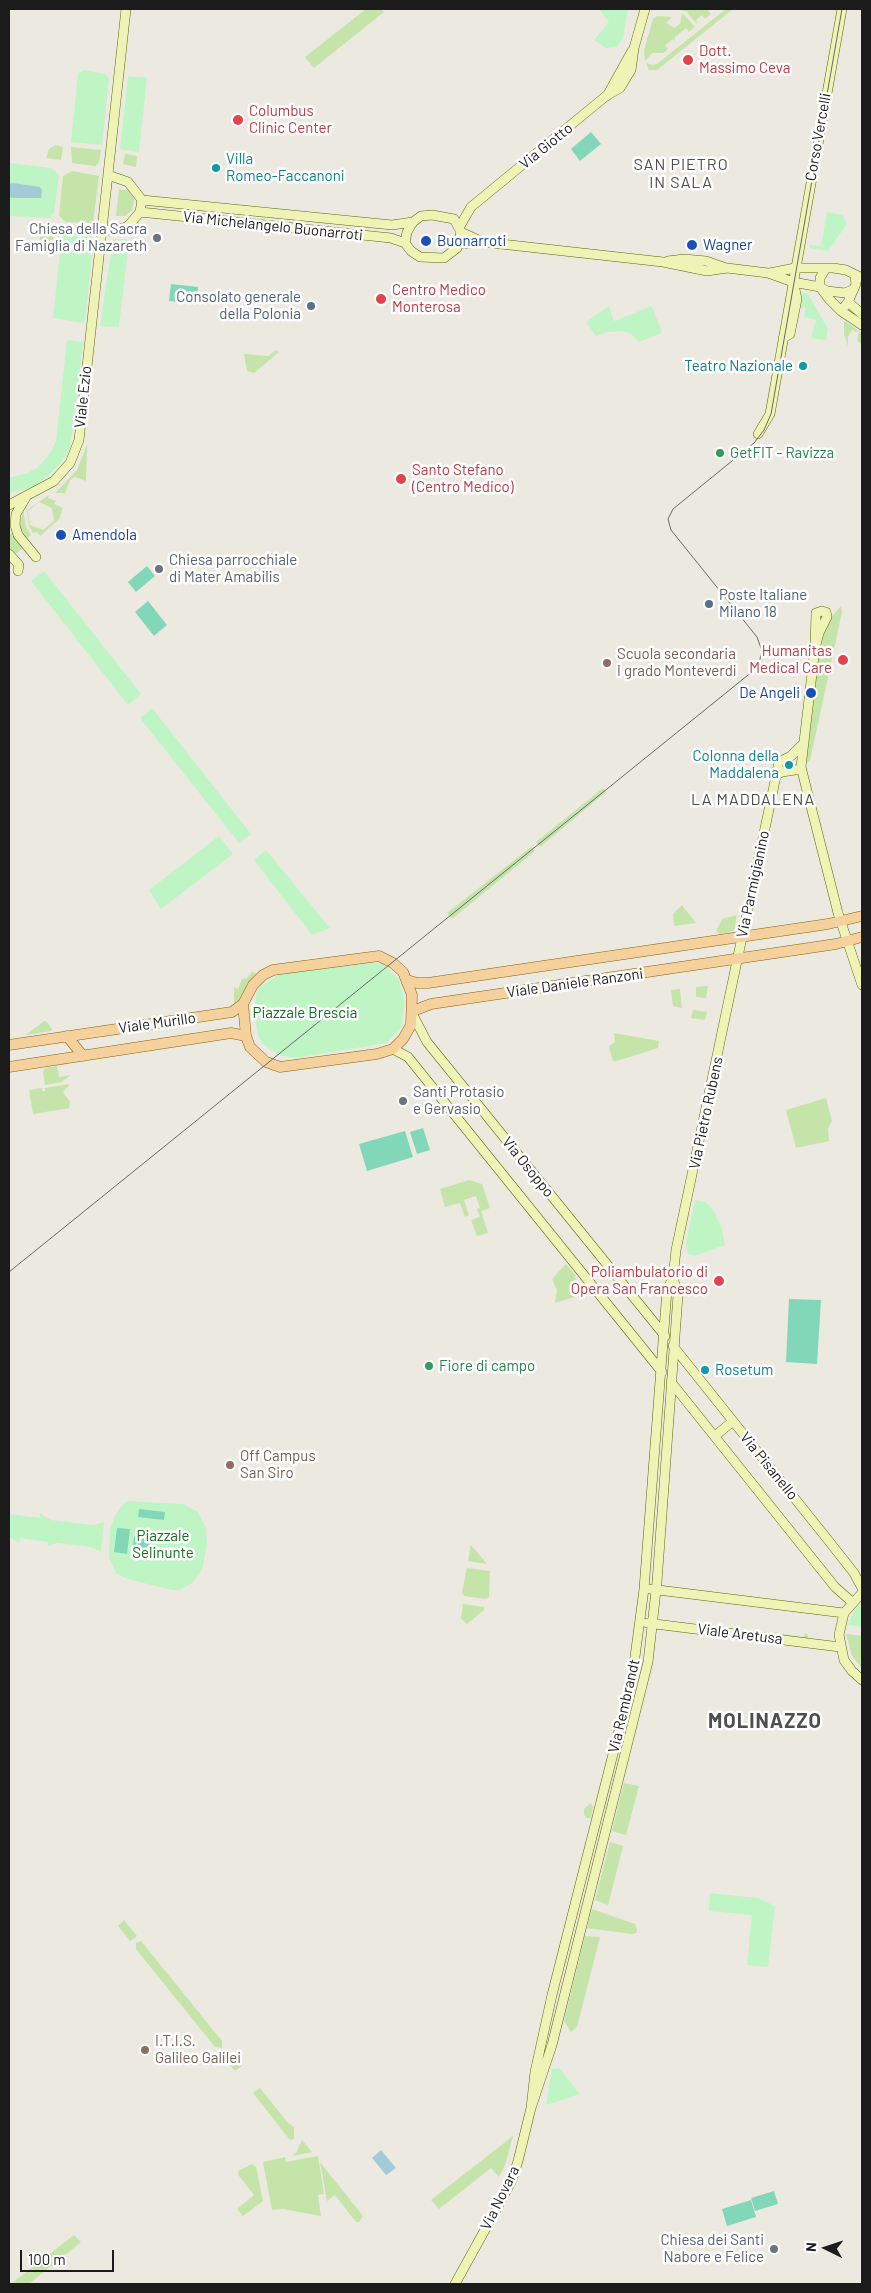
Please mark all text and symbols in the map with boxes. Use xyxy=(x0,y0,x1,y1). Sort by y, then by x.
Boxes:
place label: Dott. Massimo Ceva xyxy=(699,42,790,77)
marker: Dott. Massimo Ceva xyxy=(681,53,695,67)
street label: Corso Vercelli xyxy=(801,92,835,182)
place label: Columbus Clinic Center xyxy=(249,102,332,137)
marker: Columbus Clinic Center xyxy=(231,113,245,127)
street label: Via Giotto xyxy=(516,119,576,173)
place label: Villa Romeo-Faccanoni xyxy=(226,150,345,185)
district label: SAN PIETRO IN SALA xyxy=(632,155,730,193)
marker: Villa Romeo-Faccanoni xyxy=(210,162,222,174)
street label: Via Michelangelo Buonarroti xyxy=(182,208,364,244)
place label: Chiesa della Sacra Famiglia di Nazareth xyxy=(15,220,147,255)
marker: Chiesa della Sacra Famiglia di Nazareth xyxy=(151,232,163,244)
place label: Buonarroti xyxy=(437,232,506,250)
marker: Buonarroti xyxy=(419,234,433,248)
place label: Wagner xyxy=(703,236,753,254)
marker: Wagner xyxy=(685,238,699,252)
place label: Centro Medico Monterosa xyxy=(392,281,486,316)
place label: Consolato generale della Polonia xyxy=(176,288,301,323)
marker: Centro Medico Monterosa xyxy=(374,292,388,306)
marker: Consolato generale della Polonia xyxy=(305,300,317,312)
place label: Teatro Nazionale xyxy=(684,357,793,375)
marker: Teatro Nazionale xyxy=(797,360,809,372)
street label: Viale Ezio xyxy=(71,365,95,429)
place label: GetFIT - Ravizza xyxy=(730,444,834,462)
marker: GetFIT - Ravizza xyxy=(714,447,726,459)
place label: Santo Stefano (Centro Medico) xyxy=(412,461,514,496)
marker: Santo Stefano (Centro Medico) xyxy=(394,472,408,486)
place label: Amendola xyxy=(72,526,137,544)
marker: Amendola xyxy=(54,528,68,542)
place label: Chiesa parrocchiale di Mater Amabilis xyxy=(169,551,297,586)
marker: Chiesa parrocchiale di Mater Amabilis xyxy=(153,563,165,575)
place label: Poste Italiane Milano 18 xyxy=(719,586,807,621)
marker: Poste Italiane Milano 18 xyxy=(703,598,715,610)
place label: Humanitas Medical Care xyxy=(749,642,832,677)
place label: Scuola secondaria I grado Monteverdi xyxy=(617,645,737,680)
marker: Humanitas Medical Care xyxy=(836,653,850,667)
marker: Scuola secondaria I grado Monteverdi xyxy=(601,657,613,669)
place label: De Angeli xyxy=(739,684,800,702)
marker: De Angeli xyxy=(804,686,818,700)
place label: Colonna della Maddalena xyxy=(693,747,779,782)
marker: Colonna della Maddalena xyxy=(783,759,795,771)
district label: LA MADDALENA xyxy=(689,790,817,810)
street label: Via Parmigianino xyxy=(733,829,773,939)
street label: Viale Daniele Ranzoni xyxy=(506,965,644,1001)
park label: Piazzale Brescia xyxy=(253,1004,357,1022)
street label: Viale Murillo xyxy=(117,1009,197,1037)
street label: Via Pietro Rubens xyxy=(685,1055,727,1171)
place label: Santi Protasio e Gervasio xyxy=(413,1083,504,1118)
marker: Santi Protasio e Gervasio xyxy=(397,1095,409,1107)
street label: Via Osoppo xyxy=(498,1133,558,1201)
place label: Poliambulatorio di Opera San Francesco xyxy=(571,1263,708,1298)
marker: Poliambulatorio di Opera San Francesco xyxy=(712,1274,726,1288)
place label: Fiore di campo xyxy=(439,1357,535,1375)
marker: Fiore di campo xyxy=(423,1360,435,1372)
place label: Rosetum xyxy=(715,1361,773,1379)
marker: Rosetum xyxy=(699,1364,711,1376)
street label: Via Pisanello xyxy=(736,1428,802,1504)
place label: Off Campus San Siro xyxy=(240,1447,316,1482)
marker: Off Campus San Siro xyxy=(224,1459,236,1471)
park label: Piazzale Selinunte xyxy=(132,1527,194,1562)
street label: Viale Aretusa xyxy=(696,1620,784,1648)
street label: Via Rembrandt xyxy=(604,1657,644,1755)
district label: MOLINAZZO xyxy=(707,1709,823,1733)
place label: I.T.I.S. Galileo Galilei xyxy=(155,2032,241,2067)
marker: I.T.I.S. Galileo Galilei xyxy=(139,2044,151,2056)
street label: Via Novara xyxy=(477,2163,523,2233)
north arrow xyxy=(801,2223,851,2273)
place label: Chiesa dei Santi Nabore e Felice xyxy=(660,2231,764,2266)
scale bar xyxy=(22,2240,116,2272)
text: N xyxy=(802,2242,819,2252)
marker: Chiesa dei Santi Nabore e Felice xyxy=(768,2243,780,2255)
text: 100 m xyxy=(28,2250,66,2268)

